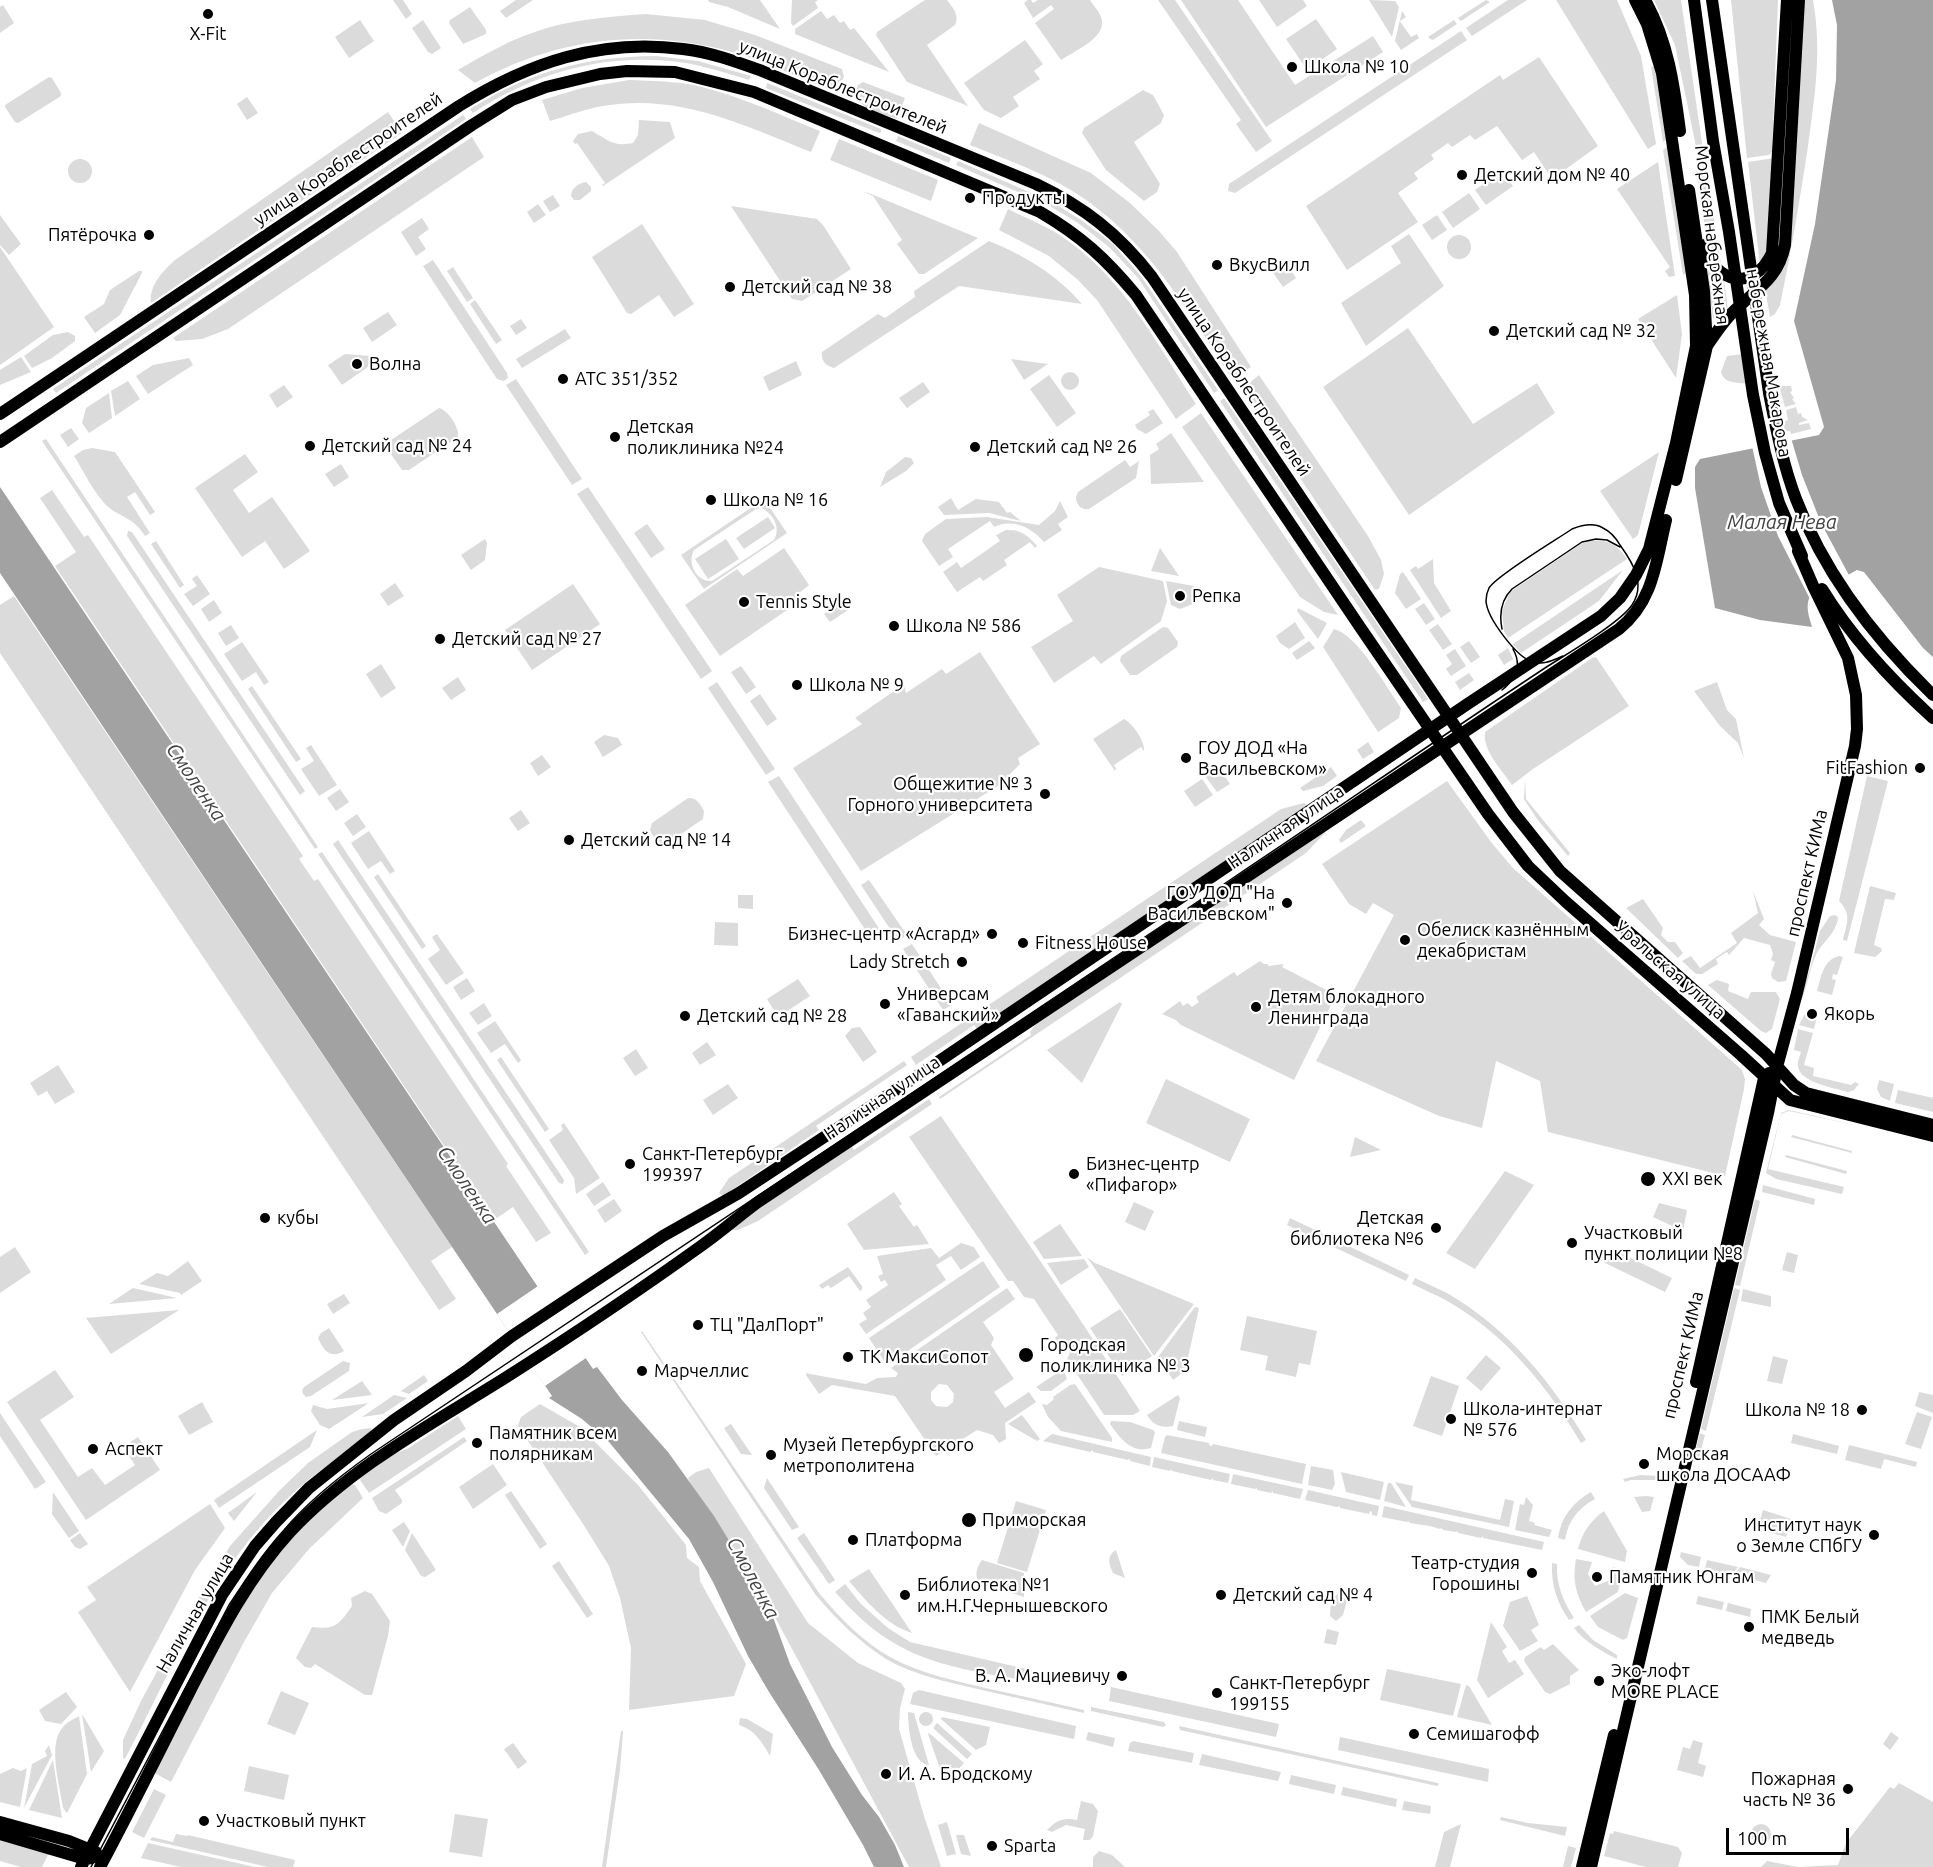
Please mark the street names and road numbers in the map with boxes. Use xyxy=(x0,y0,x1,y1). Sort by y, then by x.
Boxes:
street label: улица Кораблестроителей xyxy=(736,35,950,139)
street label: улица Кораблестроителей xyxy=(250,88,446,230)
street label: Морская набережная xyxy=(1690,144,1734,326)
street label: набережная Макарова xyxy=(1742,267,1796,459)
street label: улица Кораблестроителей xyxy=(1173,284,1315,480)
street label: Наличная улица xyxy=(1224,780,1348,874)
street label: проспект КИМа xyxy=(1782,807,1832,939)
street label: Уральская улица xyxy=(1610,916,1730,1024)
street label: Наличная улица xyxy=(820,1051,944,1145)
street label: проспект КИМа xyxy=(1658,1289,1708,1421)
street label: Наличная улица xyxy=(152,1549,238,1677)

